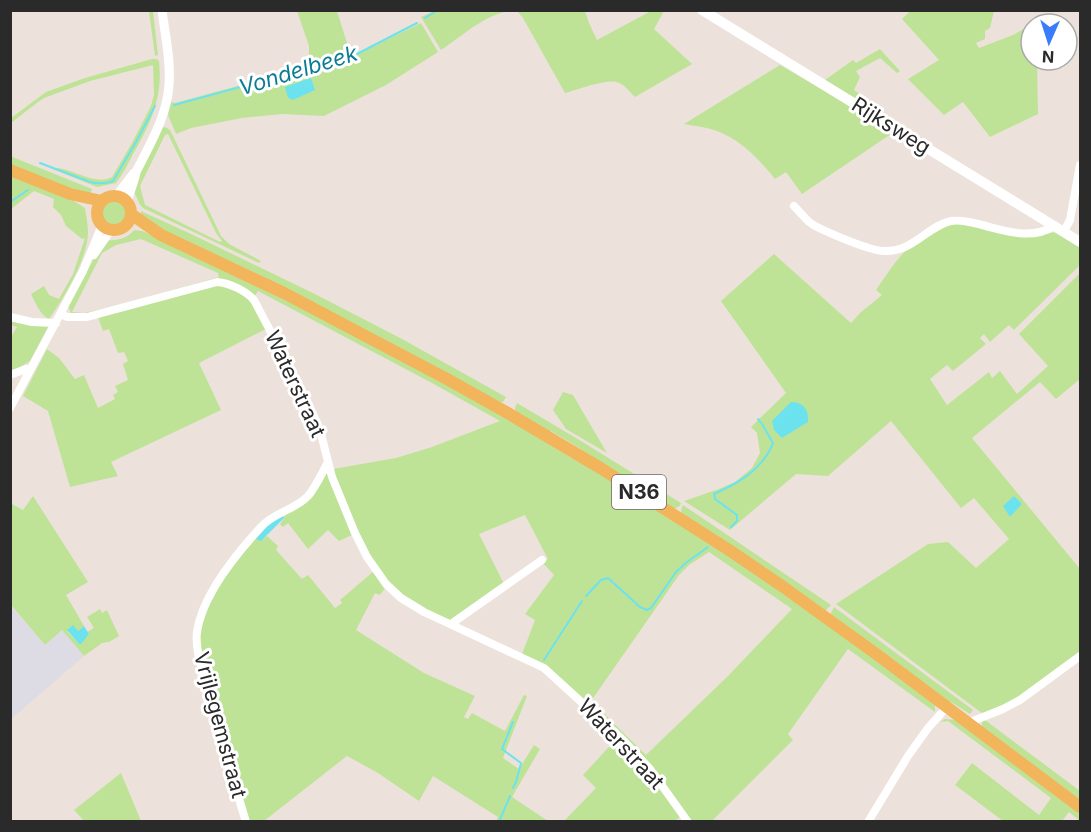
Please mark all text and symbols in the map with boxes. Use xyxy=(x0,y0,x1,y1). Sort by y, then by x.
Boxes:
north arrow xyxy=(1019,12,1079,72)
water label: Vondelbeek xyxy=(236,39,361,100)
text: N xyxy=(1042,47,1055,67)
street label: Rijksweg xyxy=(847,92,935,160)
street label: Waterstraat xyxy=(260,327,331,441)
road number: N36 xyxy=(612,475,666,509)
street label: Vrijlegemstraat xyxy=(189,649,252,801)
street label: Waterstraat xyxy=(573,693,670,794)

